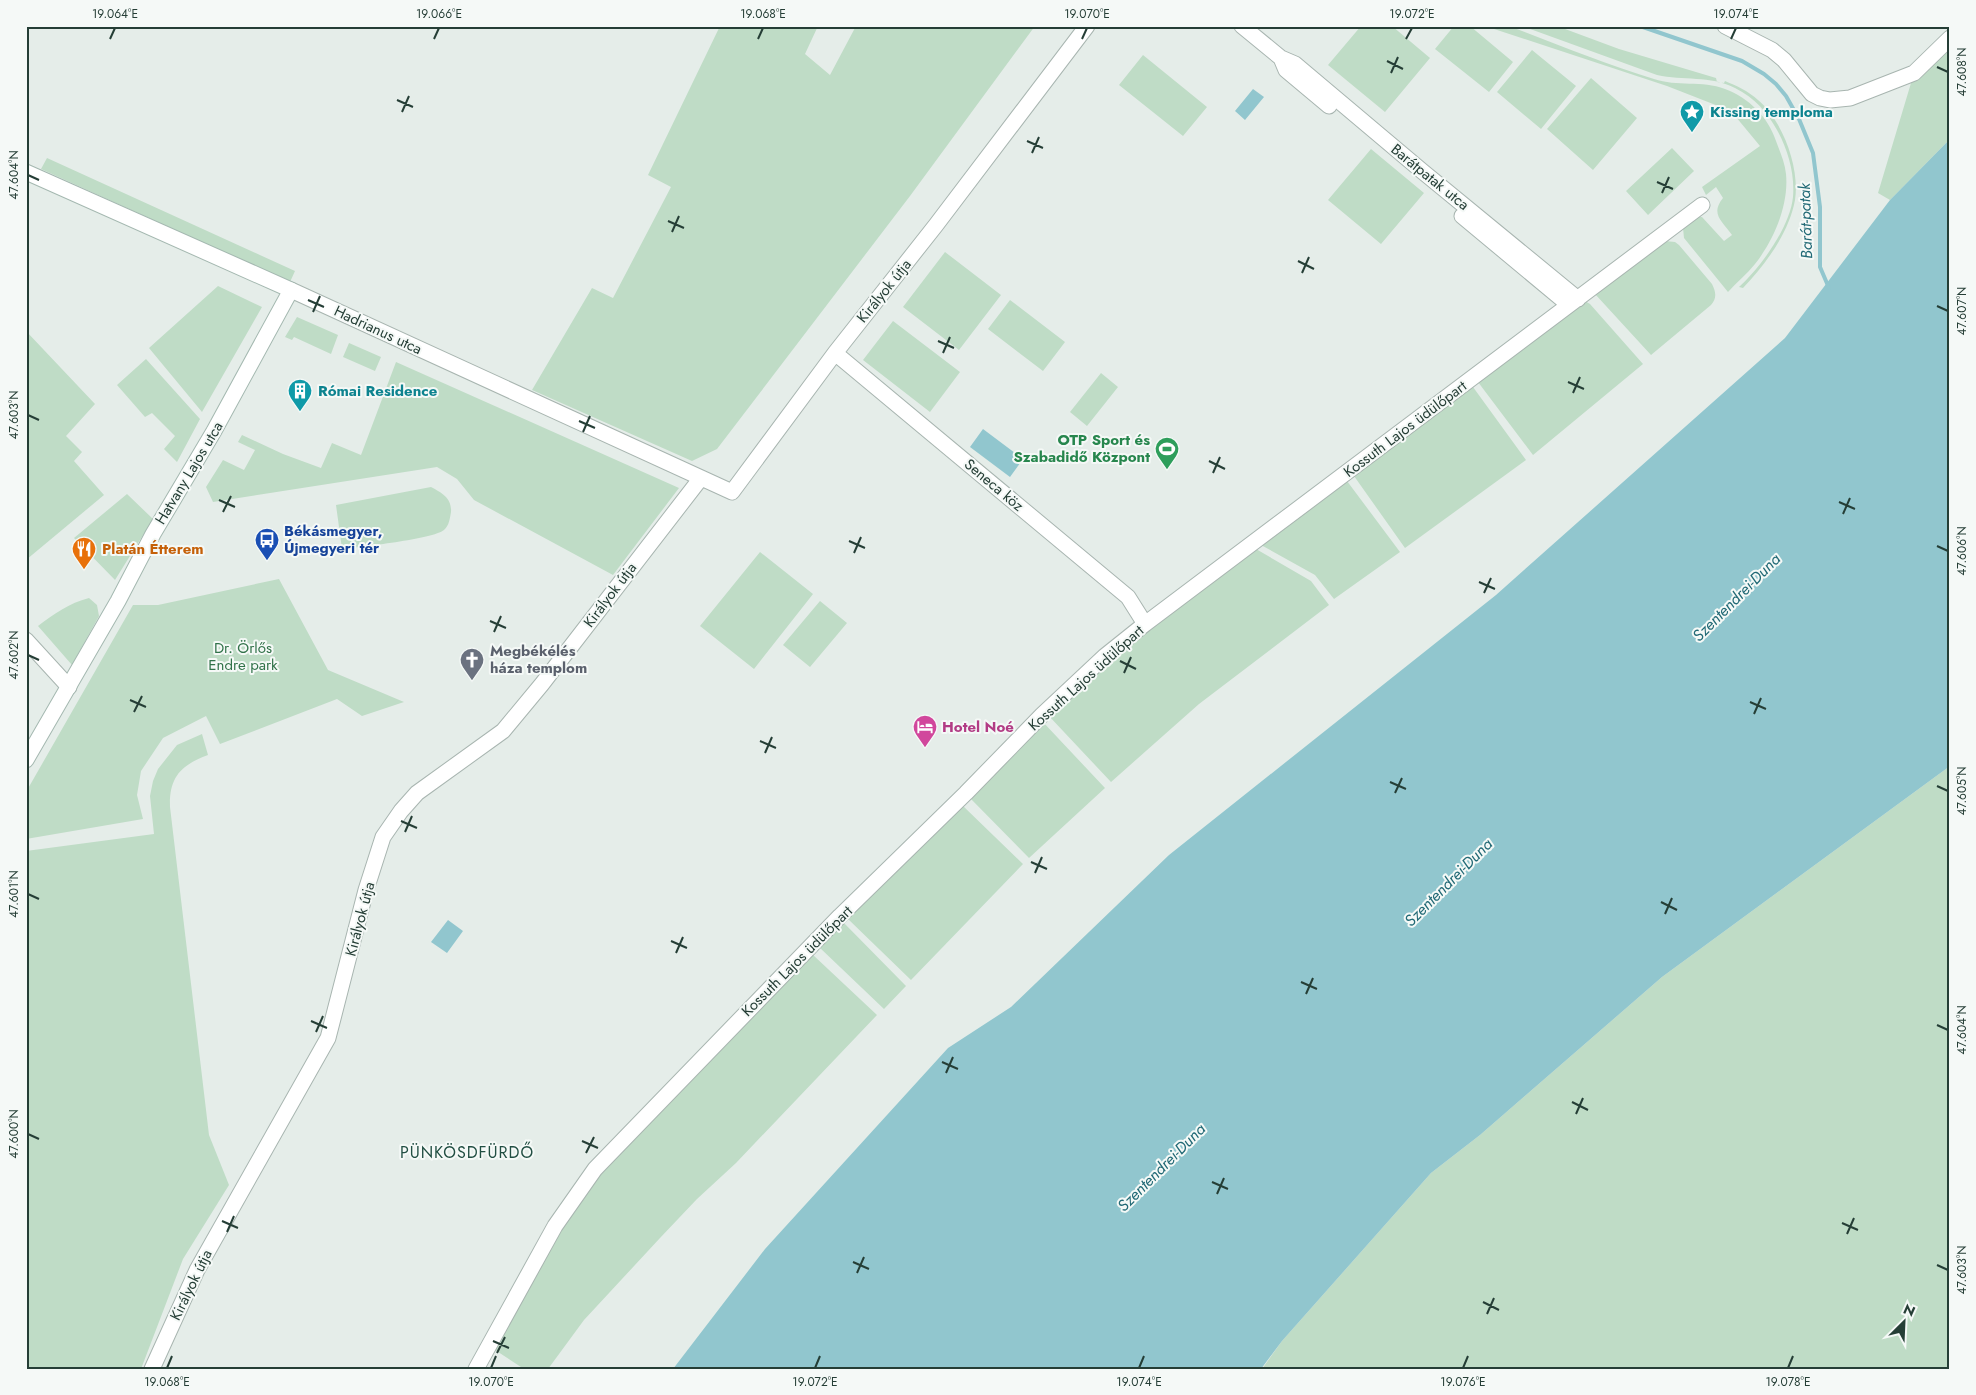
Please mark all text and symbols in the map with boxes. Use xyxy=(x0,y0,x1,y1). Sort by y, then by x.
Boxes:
text: 19.064°E xyxy=(92,5,138,23)
text: 19.066°E xyxy=(416,5,462,23)
text: 19.068°E xyxy=(740,5,786,23)
text: 19.070°E xyxy=(1064,5,1110,23)
text: 19.072°E xyxy=(1389,5,1435,23)
text: 19.074°E xyxy=(1713,5,1759,23)
text: 47.608°N xyxy=(1953,48,1971,97)
place icon: Kissing temploma xyxy=(1679,99,1705,133)
place label: Kissing temploma xyxy=(1710,101,1833,123)
street label: Barátpatak utca xyxy=(1386,139,1474,215)
text: 47.604°N xyxy=(5,150,23,200)
water label: Barát-patak xyxy=(1793,182,1818,259)
street label: Királyok útja xyxy=(851,254,917,328)
text: 47.607°N xyxy=(1953,287,1971,335)
street label: Hadrianus utca xyxy=(330,300,426,360)
street label: Kossuth Lajos üdülőpart xyxy=(1339,375,1471,483)
building icon: Római Residence xyxy=(287,378,313,412)
place label: Római Residence xyxy=(318,380,438,402)
text: 47.603°N xyxy=(5,391,23,440)
street label: Hatvany Lajos utca xyxy=(150,417,228,529)
place label: OTP Sport és Szabadidő Központ xyxy=(1013,429,1150,468)
sports icon: OTP Sport és Szabadidő Központ xyxy=(1154,436,1180,470)
street label: Seneca köz xyxy=(959,454,1029,517)
place label: Békásmegyer, Újmegyeri tér xyxy=(284,520,383,559)
text: 47.606°N xyxy=(1953,526,1971,576)
bus stop icon: Békásmegyer, Újmegyeri tér xyxy=(254,527,280,561)
restaurant icon: Platán Étterem xyxy=(71,536,97,570)
place label: Platán Étterem xyxy=(102,538,204,560)
water label: Szentendrei-Duna xyxy=(1687,548,1786,647)
street label: Királyok útja xyxy=(578,558,642,632)
street label: Kossuth Lajos üdülőpart xyxy=(1023,620,1149,736)
text: 47.602°N xyxy=(5,630,23,680)
park label: Dr. Örlős Endre park xyxy=(208,637,278,676)
place label: Megbékélés háza templom xyxy=(490,640,587,679)
church icon: Megbékélés háza templom xyxy=(459,647,485,681)
hotel icon: Hotel Noé xyxy=(912,714,938,748)
place label: Hotel Noé xyxy=(942,716,1014,738)
text: 47.605°N xyxy=(1953,766,1971,816)
water label: Szentendrei-Duna xyxy=(1399,833,1498,932)
text: 47.601°N xyxy=(5,870,23,918)
street label: Királyok útja xyxy=(339,879,381,959)
street label: Kossuth Lajos üdülőpart xyxy=(737,900,858,1021)
text: 47.604°N xyxy=(1953,1005,1971,1055)
text: 47.600°N xyxy=(5,1109,23,1159)
water label: Szentendrei-Duna xyxy=(1112,1118,1211,1217)
district label: PÜNKÖSDFÜRDŐ xyxy=(400,1141,534,1164)
street label: Királyok útja xyxy=(164,1246,218,1324)
text: 47.603°N xyxy=(1953,1246,1971,1295)
north arrow xyxy=(1878,1298,1928,1348)
text: N xyxy=(1900,1299,1918,1322)
text: 19.068°E xyxy=(144,1373,190,1391)
text: 19.070°E xyxy=(468,1373,514,1391)
text: 19.072°E xyxy=(792,1373,838,1391)
text: 19.074°E xyxy=(1116,1373,1162,1391)
text: 19.076°E xyxy=(1440,1373,1486,1391)
text: 19.078°E xyxy=(1765,1373,1811,1391)

